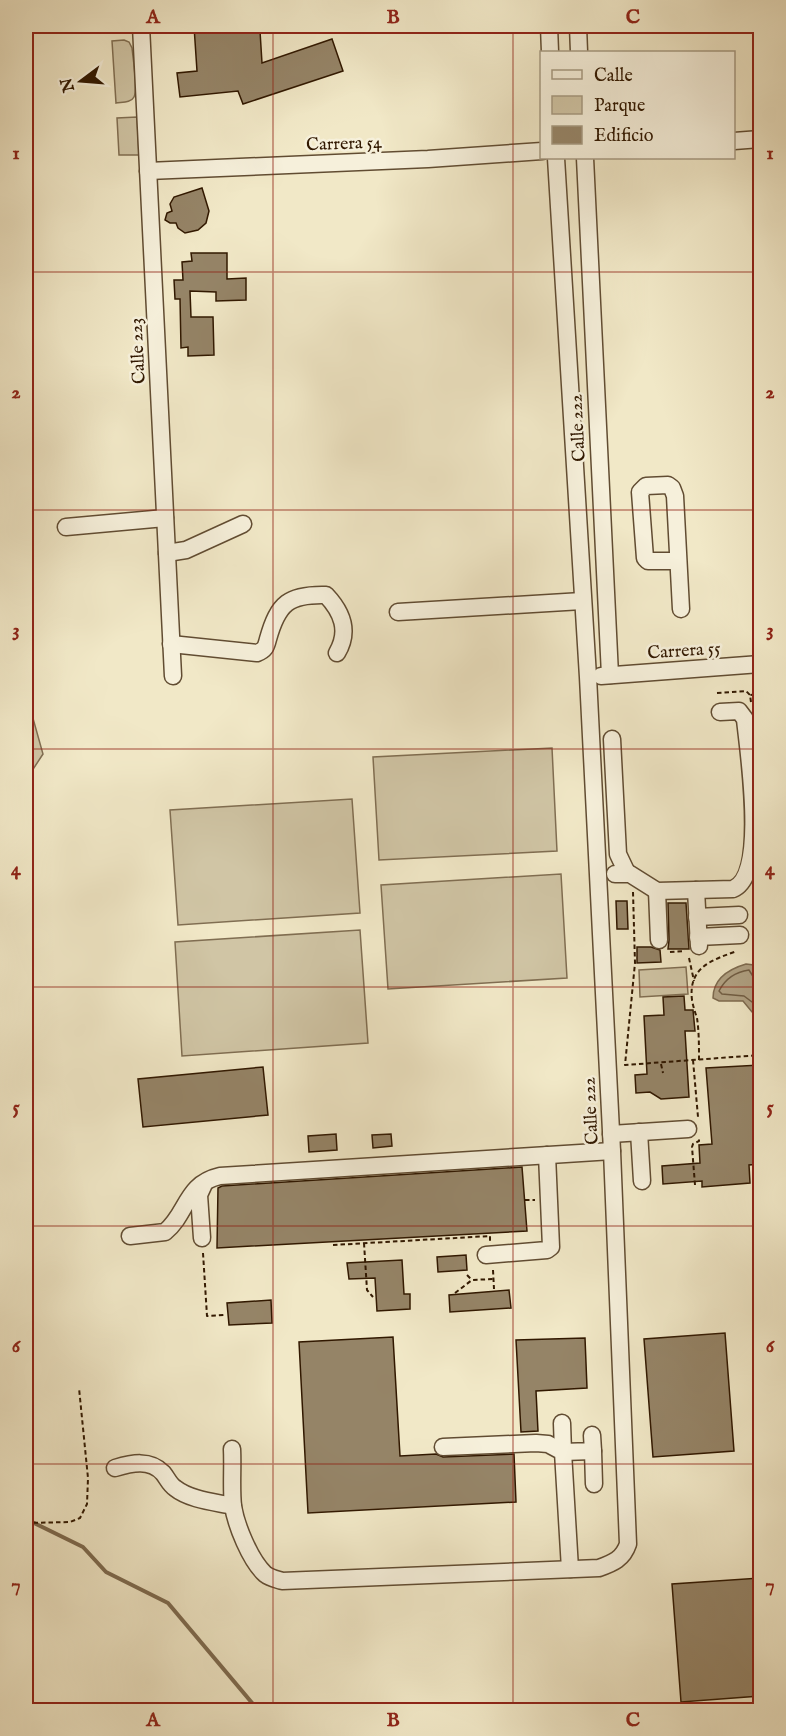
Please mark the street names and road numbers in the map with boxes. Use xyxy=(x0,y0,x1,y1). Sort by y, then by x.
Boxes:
street label: Carrera 54 xyxy=(306,132,382,157)
street label: Calle 223 xyxy=(125,317,152,385)
street label: Calle 222 xyxy=(565,393,592,462)
street label: Carrera 55 xyxy=(647,637,722,666)
street label: Calle 222 xyxy=(578,1076,605,1145)

